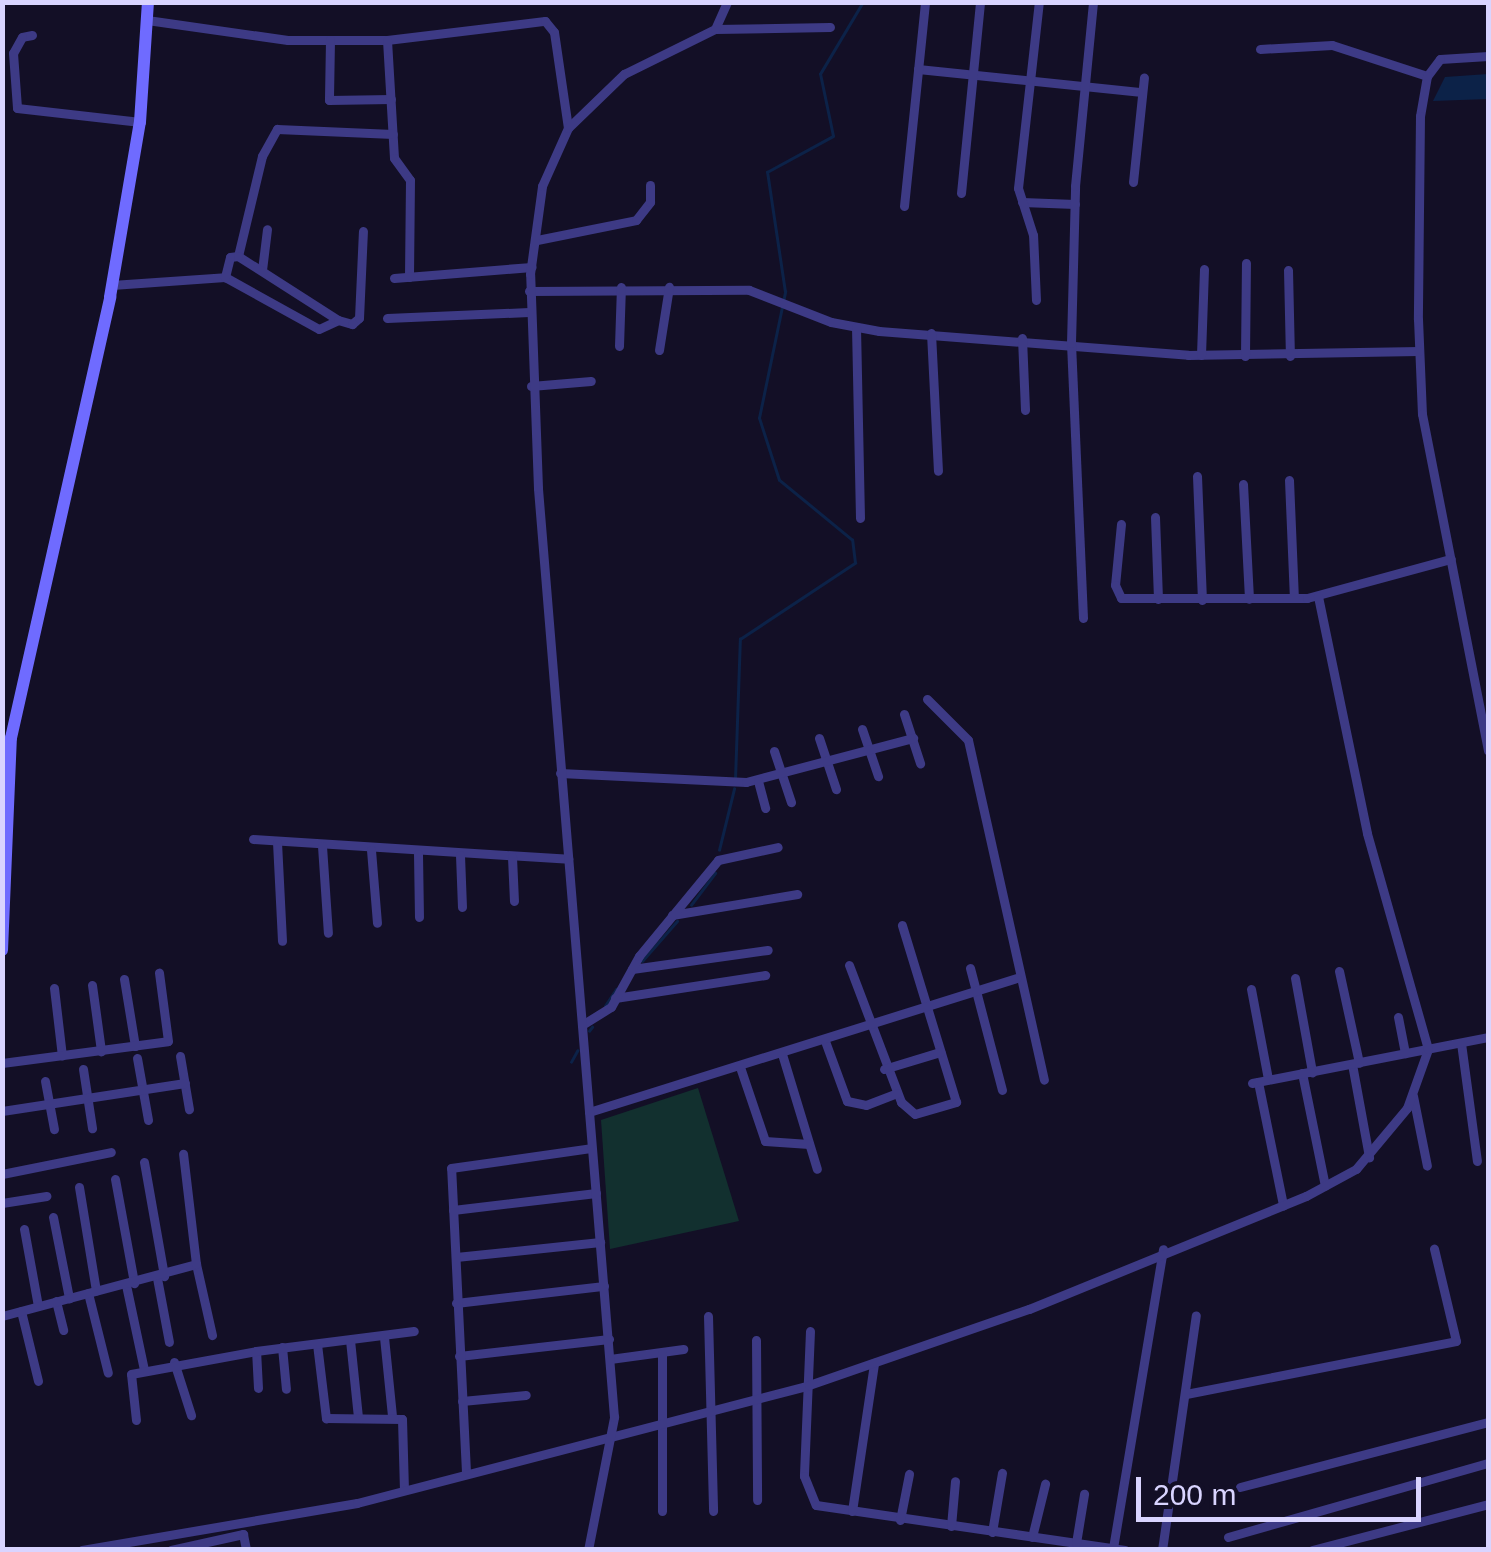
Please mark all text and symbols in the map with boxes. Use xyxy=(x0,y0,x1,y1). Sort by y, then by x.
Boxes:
scale bar xyxy=(1141,1457,1426,1519)
text: 200 m xyxy=(1153,1478,1236,1511)

